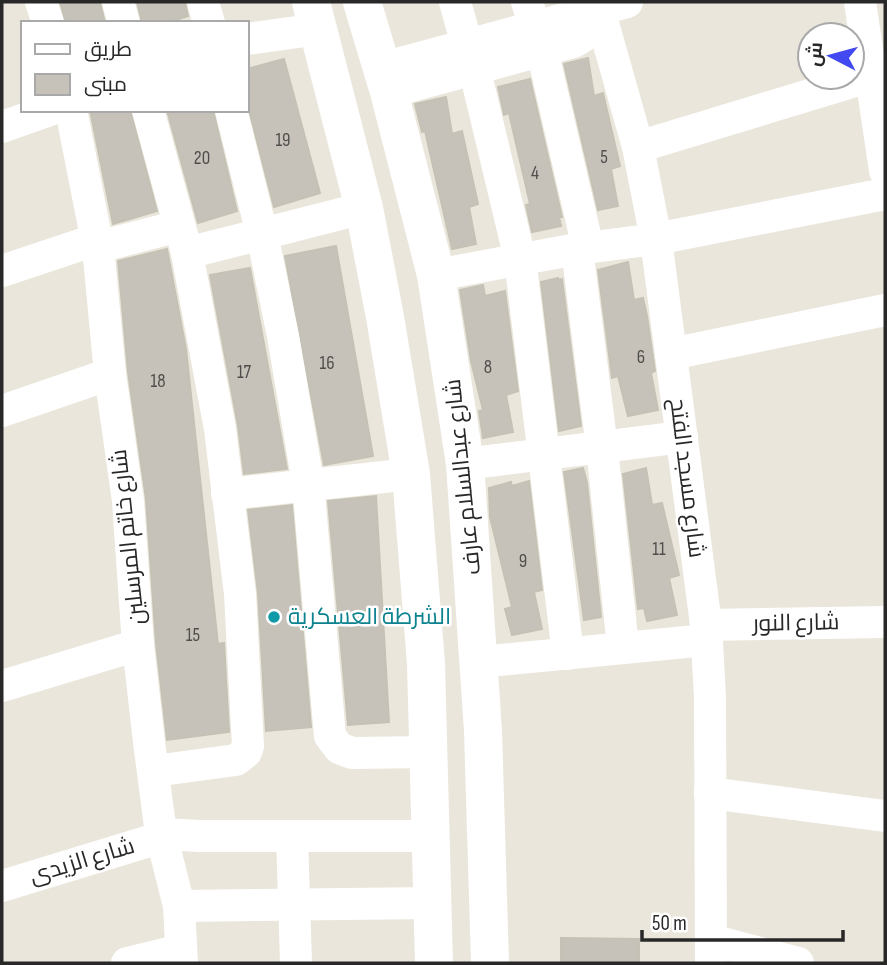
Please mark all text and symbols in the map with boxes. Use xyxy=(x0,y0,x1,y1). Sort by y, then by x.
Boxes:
legend xyxy=(21,21,248,112)
north arrow xyxy=(796,21,866,91)
text: طريق xyxy=(84,37,132,62)
text: ش xyxy=(803,41,828,68)
text: مبنى xyxy=(84,72,127,97)
house number: 19 xyxy=(275,129,291,152)
house number: 5 xyxy=(600,146,608,169)
house number: 20 xyxy=(194,147,210,170)
house number: 4 xyxy=(531,162,539,185)
house number: 6 xyxy=(637,346,645,369)
house number: 16 xyxy=(320,352,334,375)
house number: 8 xyxy=(484,356,492,379)
house number: 17 xyxy=(237,361,252,384)
house number: 18 xyxy=(151,370,165,393)
street label: شارع عبدالسلام عارف xyxy=(439,378,488,576)
street label: شارع مسجد الفتح xyxy=(662,396,711,560)
street label: شارع خاتم المرسلين xyxy=(105,448,152,626)
house number: 11 xyxy=(652,538,666,561)
house number: 9 xyxy=(519,550,527,573)
place label: الشرطة العسكرية xyxy=(288,603,451,631)
street label: شارع النور xyxy=(750,608,840,639)
marker: الشرطة العسكرية xyxy=(266,609,282,625)
house number: 15 xyxy=(186,624,200,647)
street label: شارع الزيدى xyxy=(26,832,138,891)
scale bar xyxy=(642,898,843,942)
text: 50 m xyxy=(652,911,687,936)

